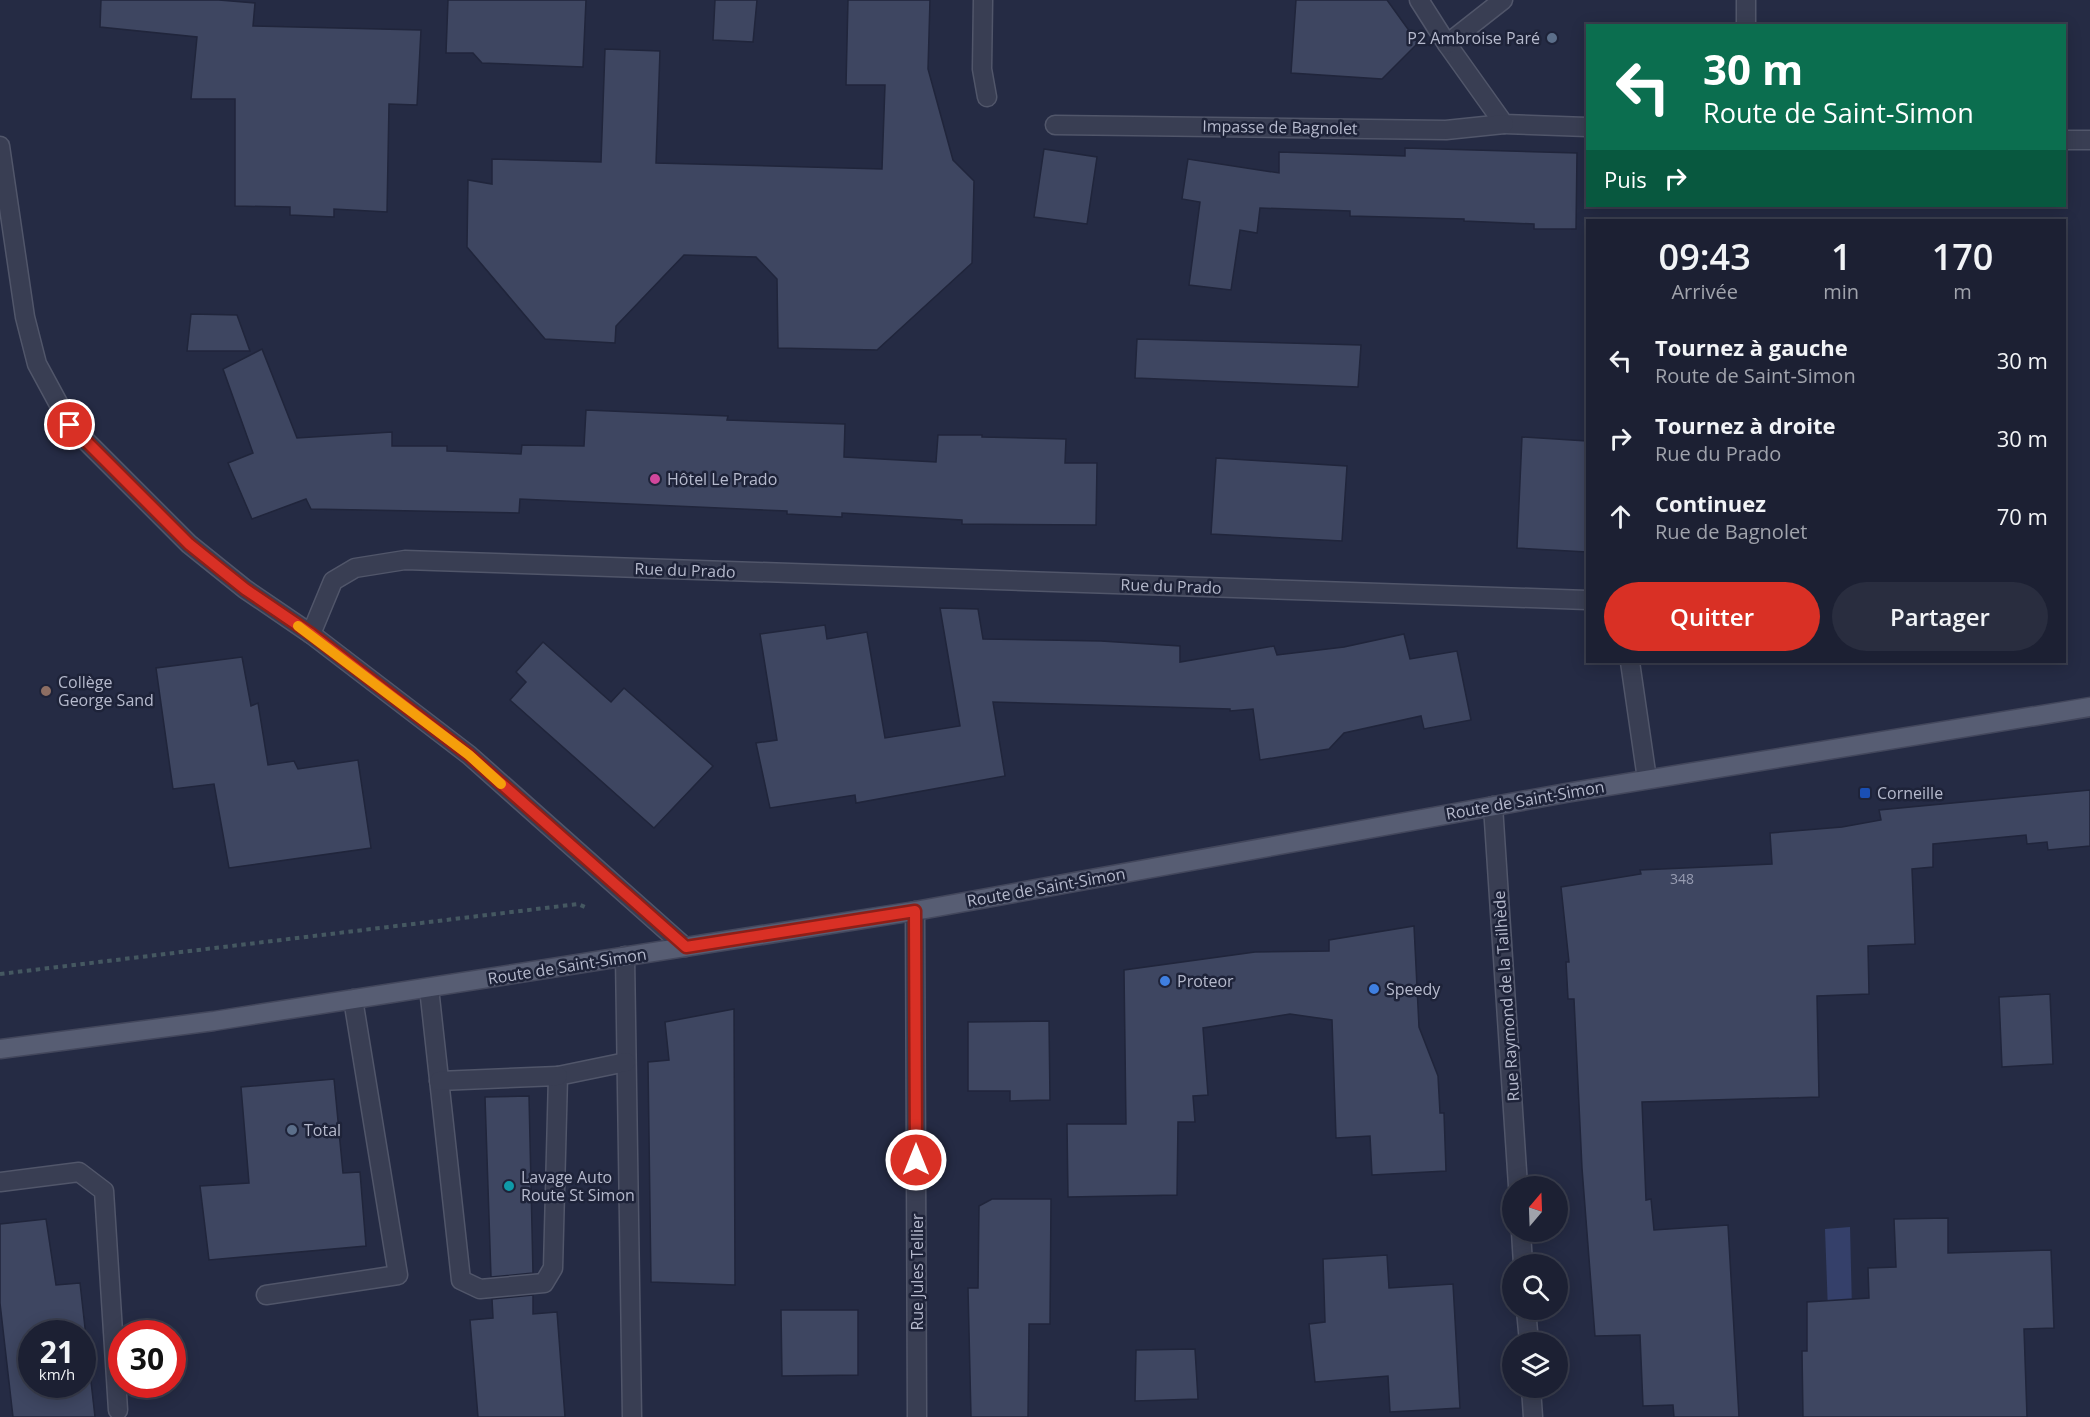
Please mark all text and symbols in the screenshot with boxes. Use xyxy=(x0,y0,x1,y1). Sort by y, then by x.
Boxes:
place label: P2 Ambroise Paré xyxy=(1407,27,1540,49)
marker: P2 Ambroise Paré xyxy=(1545,31,1559,45)
text: 30 m xyxy=(1703,40,1803,97)
icon: left xyxy=(1604,48,1682,126)
text: Route de Saint-Simon xyxy=(1703,94,1974,131)
street label: Impasse de Bagnolet xyxy=(1202,115,1358,139)
icon: right xyxy=(1659,162,1692,195)
text: Puis xyxy=(1604,164,1647,194)
text: 09:43 xyxy=(1659,232,1751,281)
text: 1 xyxy=(1831,232,1852,281)
text: 170 xyxy=(1932,232,1993,281)
text: Arrivée xyxy=(1671,278,1738,305)
text: min xyxy=(1823,278,1859,305)
text: m xyxy=(1953,278,1972,305)
text: Tournez à gauche xyxy=(1655,332,1848,362)
icon: left xyxy=(1604,344,1637,377)
text: 30 m xyxy=(1997,345,2048,375)
text: Route de Saint-Simon xyxy=(1655,362,1856,389)
pin xyxy=(44,399,95,450)
icon: arrive xyxy=(53,408,86,441)
text: Tournez à droite xyxy=(1655,410,1836,440)
icon: right xyxy=(1604,422,1637,455)
text: 30 m xyxy=(1997,423,2048,453)
text: Rue du Prado xyxy=(1655,440,1781,467)
place label: Hôtel Le Prado xyxy=(667,468,777,490)
marker: Hôtel Le Prado xyxy=(648,472,662,486)
text: Continuez xyxy=(1655,488,1766,518)
icon: ahead xyxy=(1604,500,1637,533)
text: 70 m xyxy=(1997,501,2048,531)
text: Rue de Bagnolet xyxy=(1655,518,1807,545)
street label: Rue du Prado xyxy=(634,557,736,583)
street label: Rue du Prado xyxy=(1120,573,1222,599)
button: Quitter xyxy=(1604,582,1820,651)
button: Partager xyxy=(1832,582,2048,651)
place label: Collège George Sand xyxy=(58,671,154,711)
marker: Collège George Sand xyxy=(39,684,53,698)
street label: Route de Saint-Simon xyxy=(1444,775,1606,825)
place label: Corneille xyxy=(1877,782,1943,804)
marker: Corneille xyxy=(1858,786,1872,800)
street label: Route de Saint-Simon xyxy=(965,862,1127,912)
house number: 348 xyxy=(1670,869,1694,888)
street label: Rue Raymond de la Tailhède xyxy=(1488,890,1524,1102)
street label: Route de Saint-Simon xyxy=(486,943,648,989)
place label: Proteor xyxy=(1177,970,1234,992)
marker: Proteor xyxy=(1158,974,1172,988)
place label: Speedy xyxy=(1386,978,1441,1000)
marker: Speedy xyxy=(1367,982,1381,996)
place label: Total xyxy=(304,1119,341,1141)
marker: Total xyxy=(285,1123,299,1137)
position arrow xyxy=(884,1128,948,1192)
place label: Lavage Auto Route St Simon xyxy=(521,1166,635,1206)
north arrow xyxy=(1502,1176,1568,1242)
map controls xyxy=(1502,1176,1568,1398)
marker: Lavage Auto Route St Simon xyxy=(502,1179,516,1193)
street label: Rue Jules Tellier xyxy=(906,1213,928,1331)
button: search xyxy=(1502,1254,1568,1320)
speed limit sign: 30 xyxy=(108,1320,186,1398)
text: 21 xyxy=(40,1331,74,1372)
button: layers xyxy=(1502,1332,1568,1398)
text: km/h xyxy=(39,1364,75,1384)

